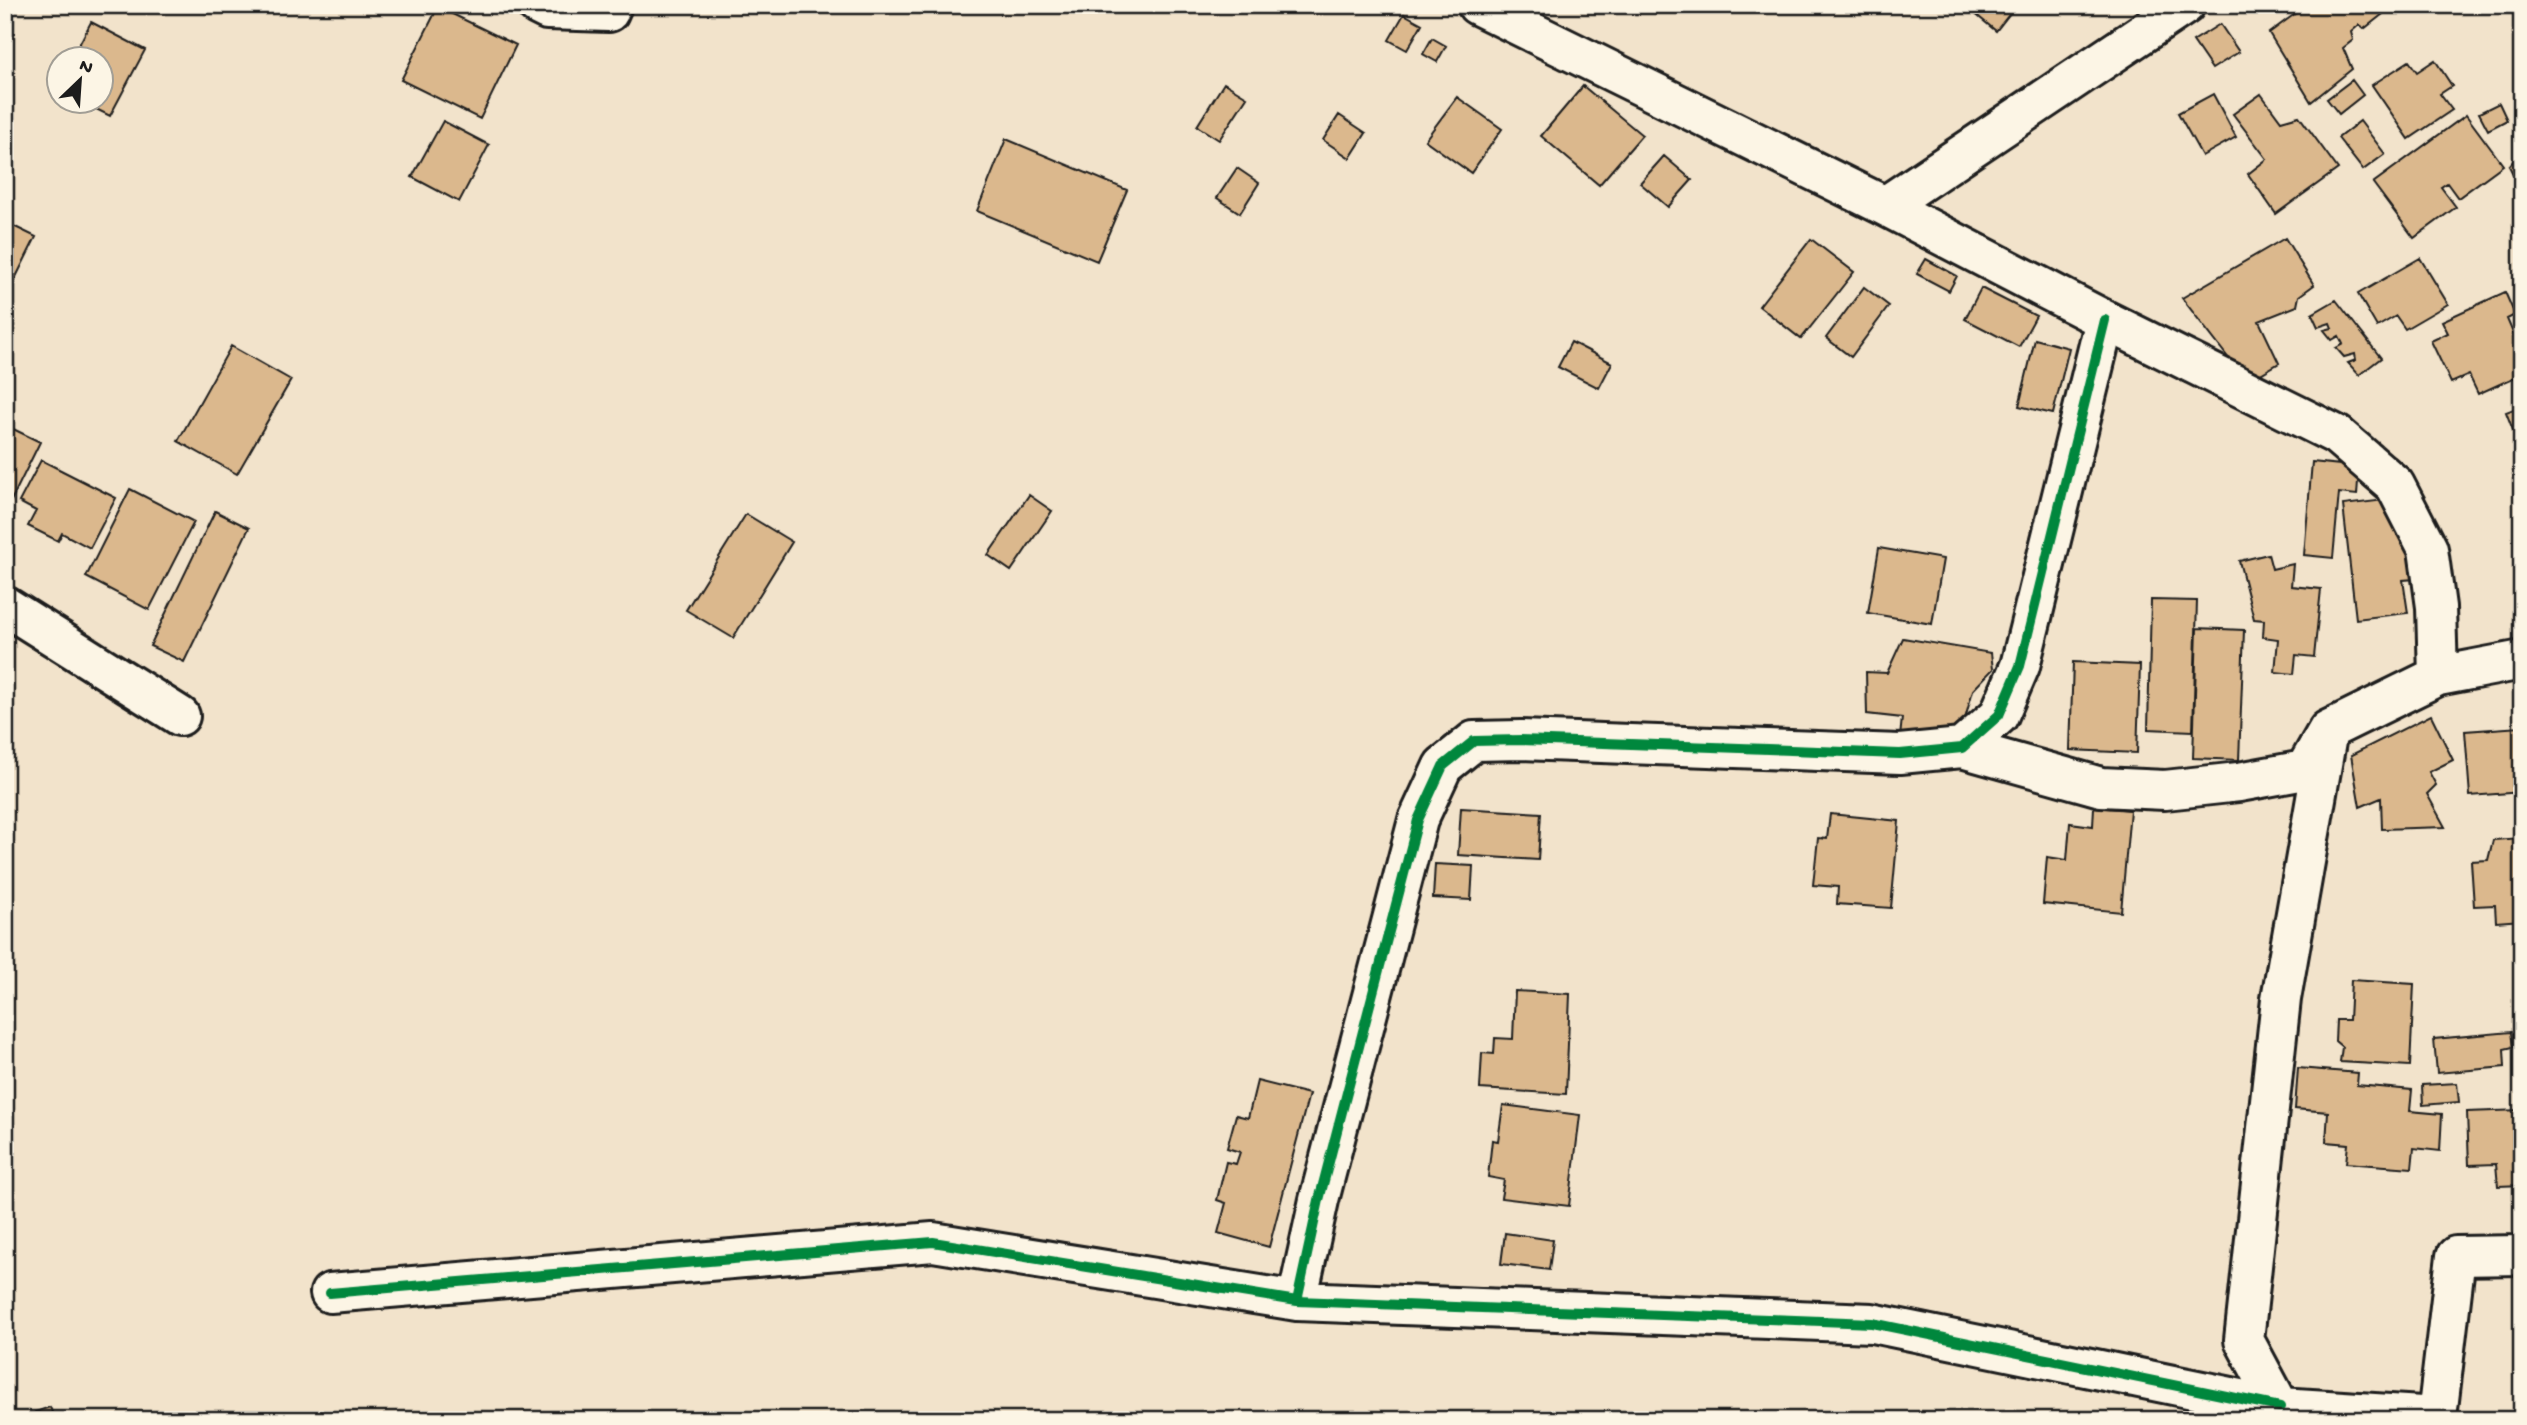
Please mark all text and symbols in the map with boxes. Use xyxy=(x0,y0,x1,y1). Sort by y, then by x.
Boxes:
north arrow xyxy=(46,46,116,116)
text: N xyxy=(75,55,96,81)

